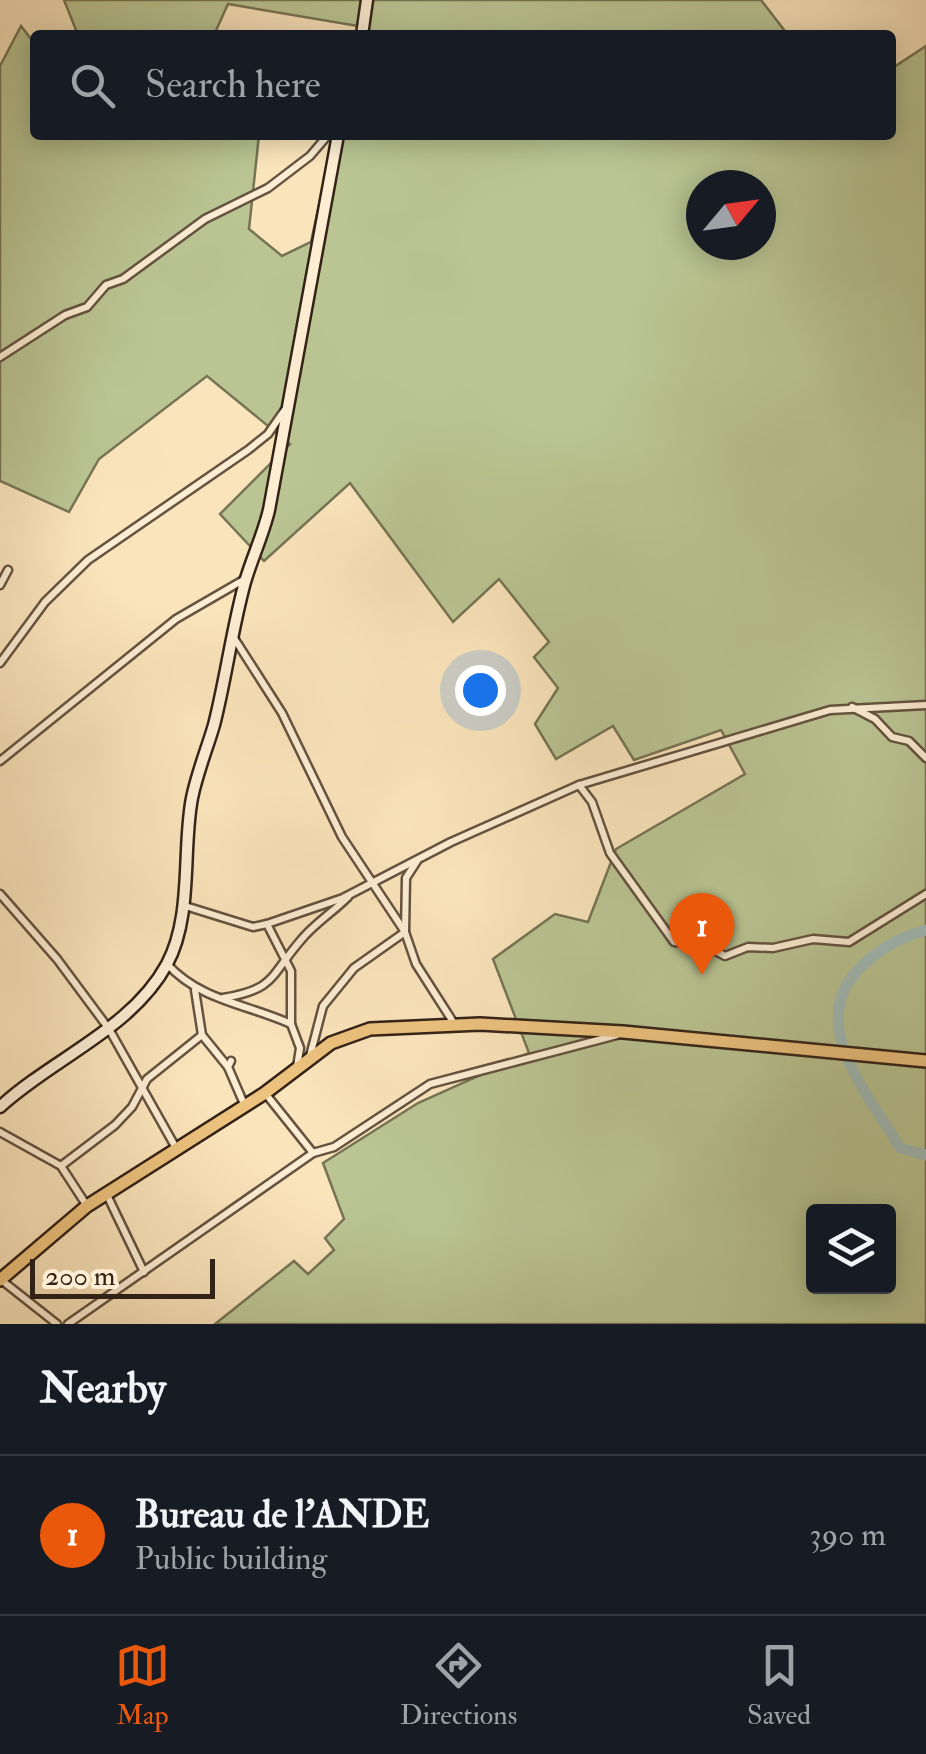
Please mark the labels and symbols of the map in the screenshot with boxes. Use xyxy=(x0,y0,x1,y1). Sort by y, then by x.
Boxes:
north arrow xyxy=(686,170,776,260)
your location xyxy=(455,665,506,716)
pin: 1 xyxy=(670,892,734,975)
scale bar xyxy=(30,1254,215,1298)

